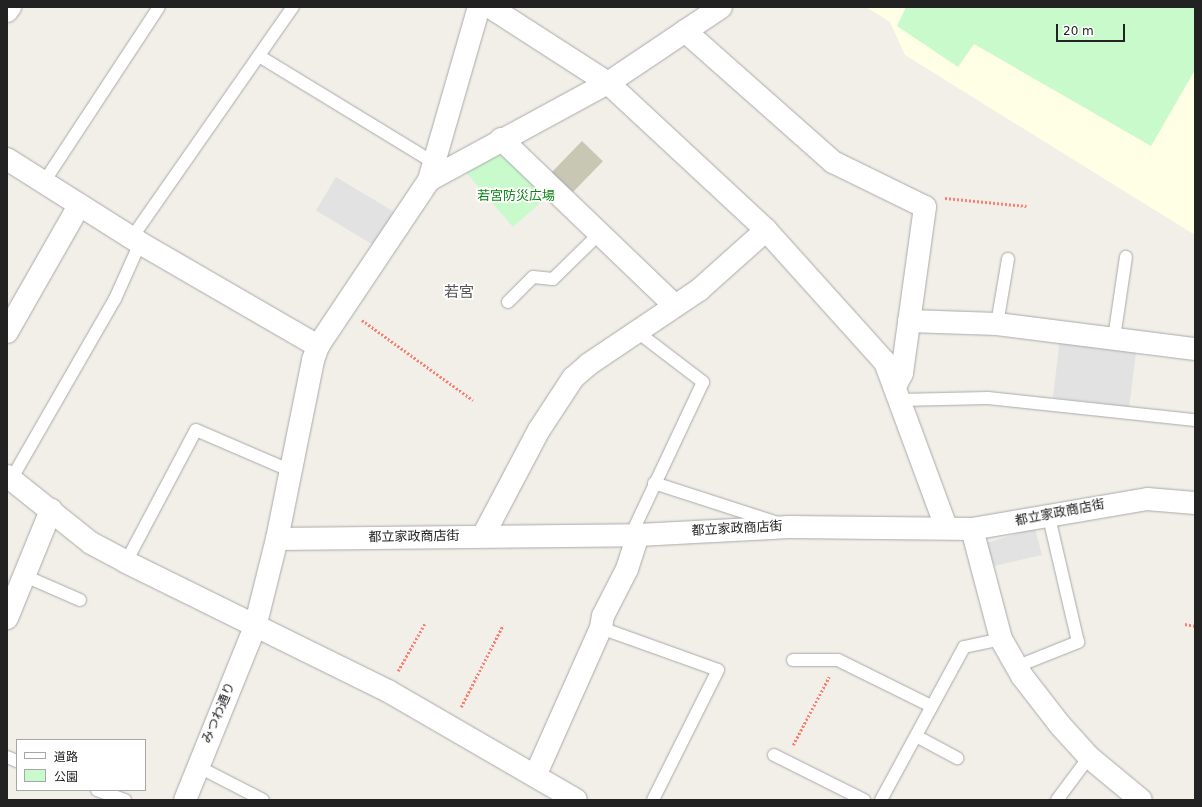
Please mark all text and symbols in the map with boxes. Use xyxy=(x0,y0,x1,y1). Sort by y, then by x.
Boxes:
scale bar xyxy=(1058,16,1127,42)
text: 20 m xyxy=(1063,24,1094,38)
park label: 若宮防災広場 xyxy=(477,188,555,204)
district label: 若宮 xyxy=(444,284,474,302)
street label: 都立家政商店街 xyxy=(1014,497,1106,529)
street label: 都立家政商店街 xyxy=(691,519,783,539)
street label: 都立家政商店街 xyxy=(368,528,460,546)
street label: みつわ通り xyxy=(199,680,239,746)
legend xyxy=(16,739,146,791)
text: 道路 xyxy=(54,750,78,764)
text: 公園 xyxy=(54,770,78,784)

